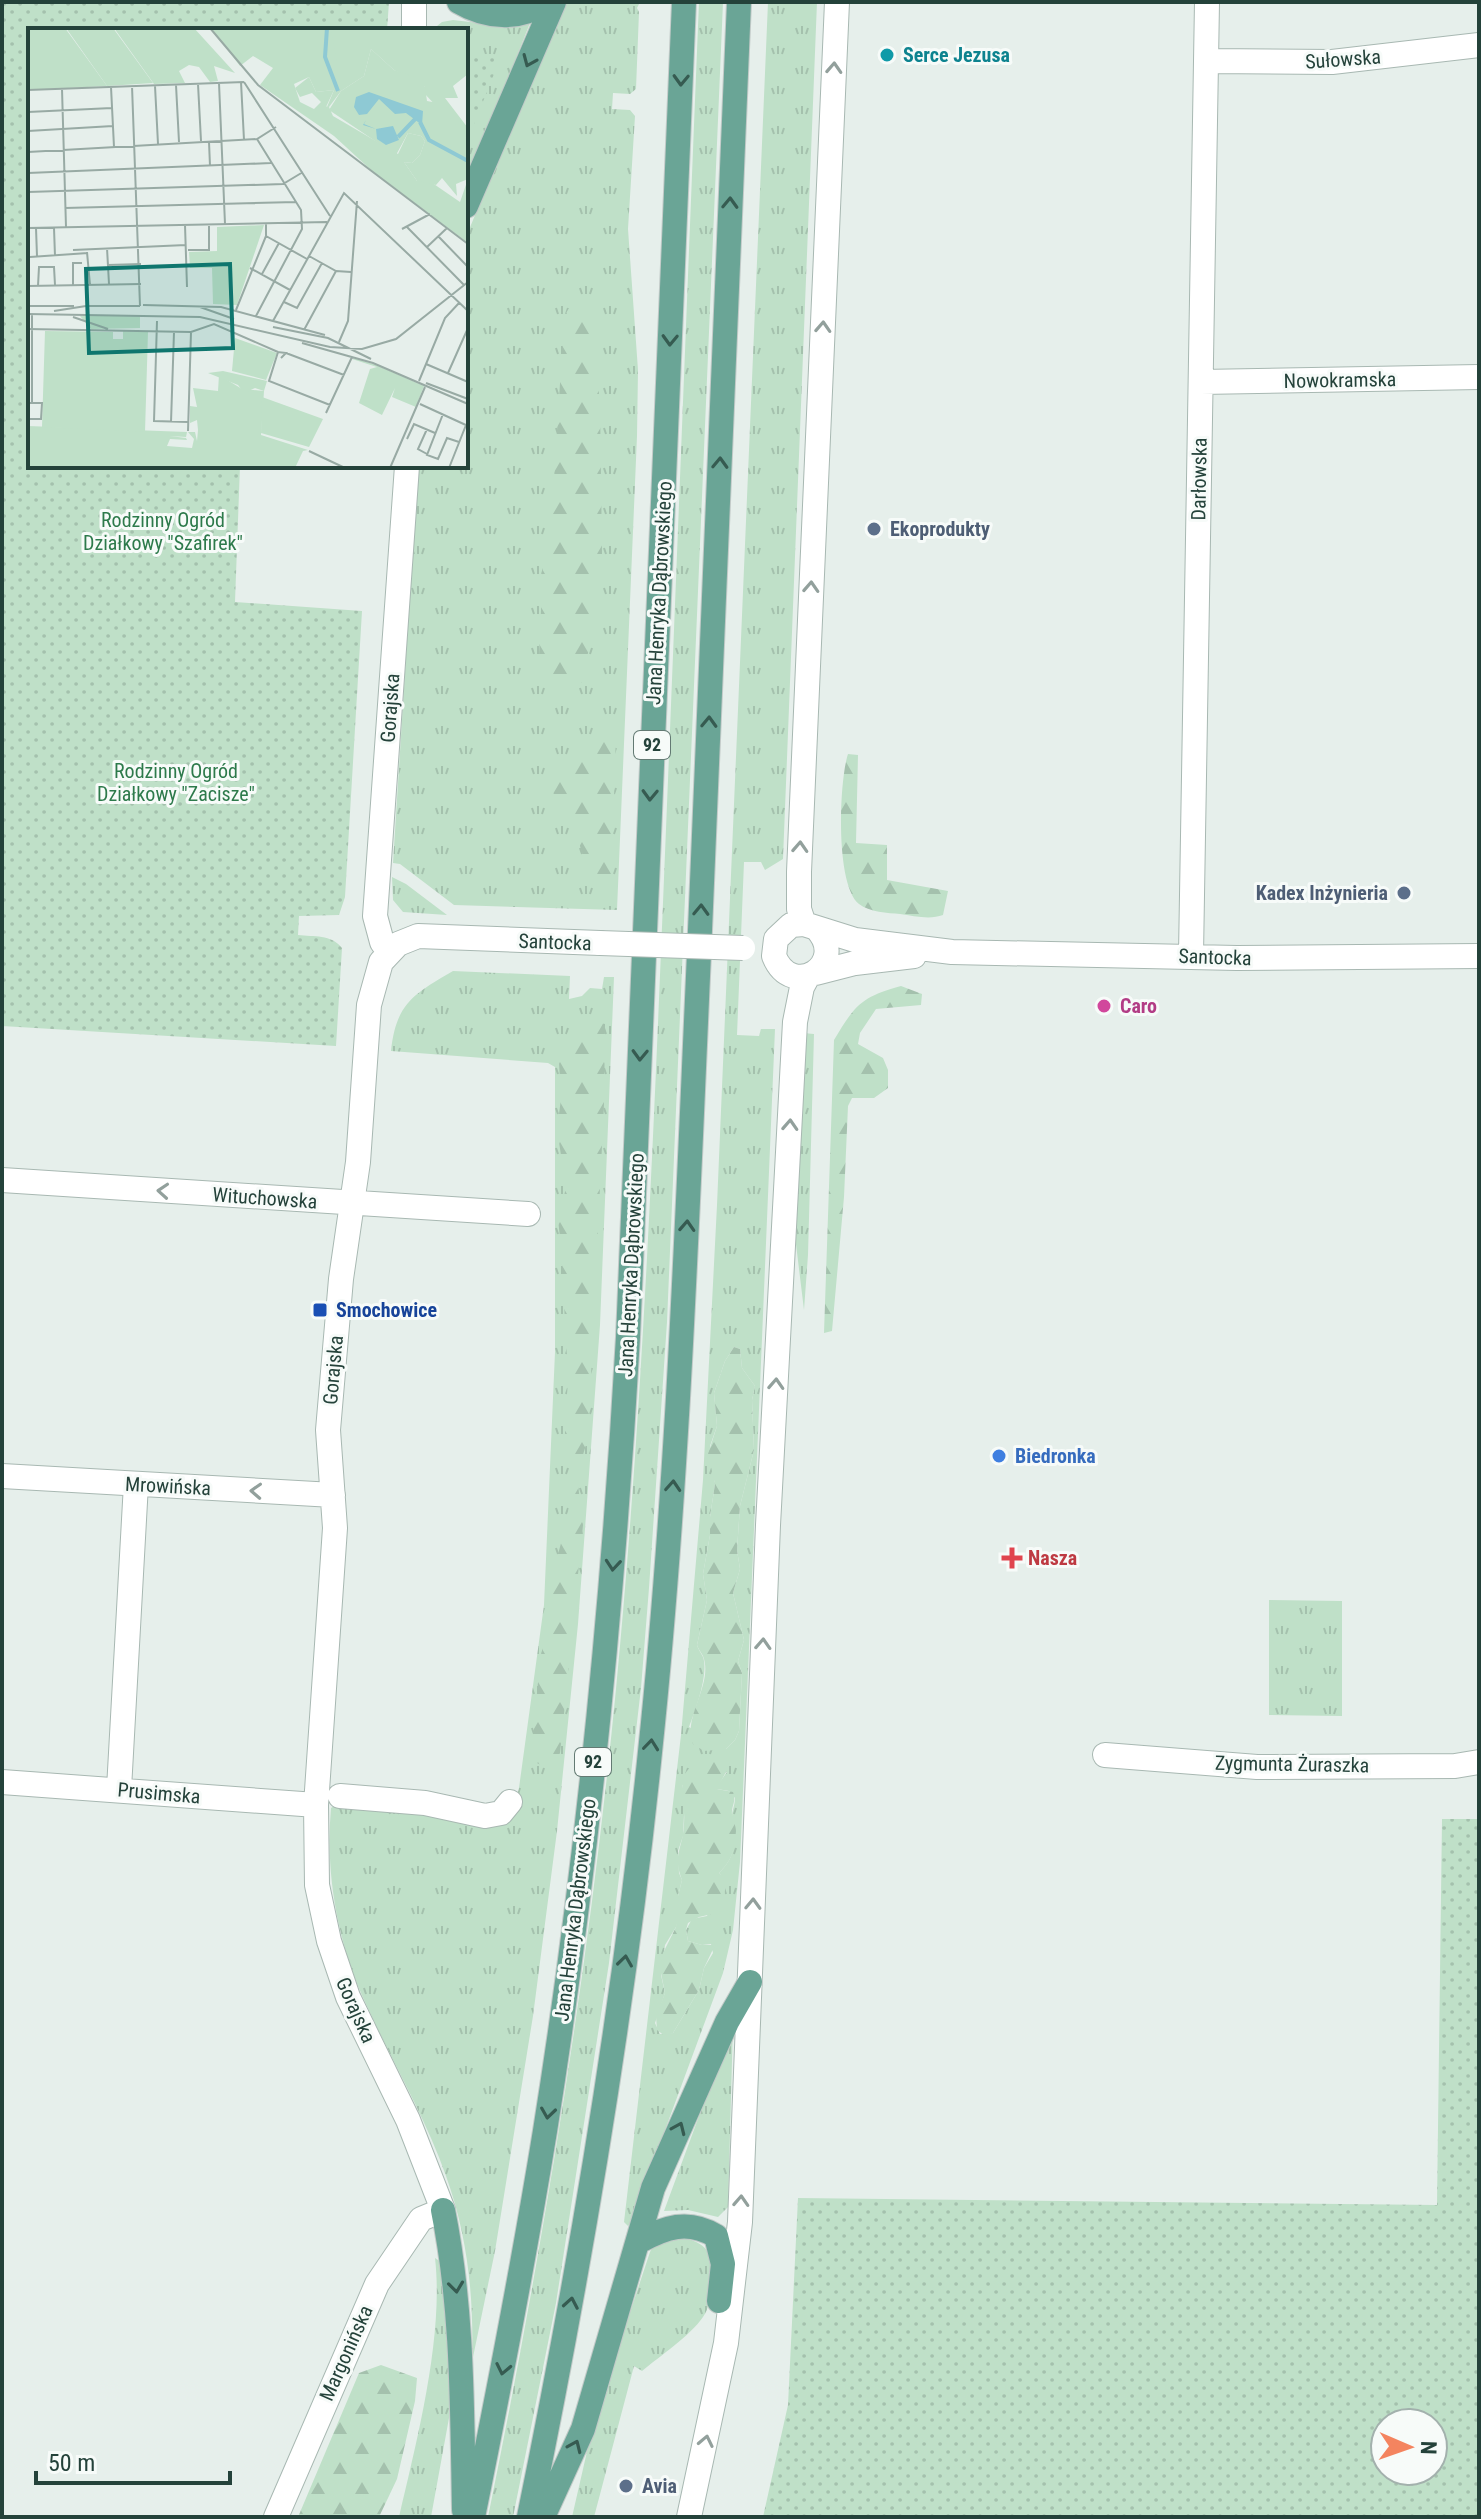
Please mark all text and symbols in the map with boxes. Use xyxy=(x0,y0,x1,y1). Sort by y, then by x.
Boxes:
inset map xyxy=(28,28,468,468)
place label: Serce Jezusa xyxy=(903,43,1010,67)
street label: Sułowska xyxy=(1304,44,1382,74)
marker: Serce Jezusa xyxy=(878,46,896,64)
one-way arrow xyxy=(522,53,538,67)
one-way arrow xyxy=(826,61,843,74)
one-way arrow xyxy=(673,74,690,87)
one-way arrow xyxy=(722,196,739,209)
one-way arrow xyxy=(814,320,831,333)
one-way arrow xyxy=(662,334,679,347)
street label: Nowokramska xyxy=(1284,367,1396,393)
street label: Darłowska xyxy=(1186,437,1212,521)
one-way arrow xyxy=(711,456,728,468)
street label: Jana Henryka Dąbrowskiego xyxy=(641,480,677,706)
park label: Rodzinny Ogród Działkowy "Szafirek" xyxy=(83,508,243,555)
place label: Ekoprodukty xyxy=(890,517,990,541)
marker: Ekoprodukty xyxy=(865,520,883,538)
one-way arrow xyxy=(803,580,820,593)
street label: Gorajska xyxy=(376,673,404,743)
one-way arrow xyxy=(700,715,717,728)
road number: 92 xyxy=(634,731,670,759)
park label: Rodzinny Ogród Działkowy "Zacisze" xyxy=(97,759,255,806)
one-way arrow xyxy=(642,789,659,802)
one-way arrow xyxy=(791,840,808,853)
place label: Kadex Inżynieria xyxy=(1256,881,1388,905)
marker: Kadex Inżynieria xyxy=(1395,884,1413,902)
one-way arrow xyxy=(692,903,709,916)
street label: Santocka xyxy=(518,929,592,955)
street label: Santocka xyxy=(1178,944,1252,970)
place label: Caro xyxy=(1120,994,1157,1018)
marker: Caro xyxy=(1095,997,1113,1015)
one-way arrow xyxy=(631,1049,648,1062)
one-way arrow xyxy=(781,1118,798,1131)
street label: Jana Henryka Dąbrowskiego xyxy=(613,1152,649,1378)
street label: Wituchowska xyxy=(212,1182,318,1214)
one-way arrow xyxy=(156,1183,169,1200)
one-way arrow xyxy=(678,1219,695,1232)
place label: Smochowice xyxy=(336,1298,437,1322)
marker: Smochowice xyxy=(311,1301,329,1319)
street label: Gorajska xyxy=(318,1334,348,1406)
one-way arrow xyxy=(767,1377,784,1390)
place label: Biedronka xyxy=(1015,1444,1096,1468)
marker: Biedronka xyxy=(990,1447,1008,1465)
street label: Mrowińska xyxy=(124,1472,212,1500)
one-way arrow xyxy=(664,1479,681,1492)
one-way arrow xyxy=(249,1483,262,1500)
place label: Nasza xyxy=(1028,1546,1077,1570)
marker: Nasza xyxy=(1003,1549,1021,1567)
one-way arrow xyxy=(605,1559,622,1572)
one-way arrow xyxy=(754,1637,771,1650)
one-way arrow xyxy=(642,1738,659,1751)
road number: 92 xyxy=(575,1748,611,1776)
street label: Zygmunta Żuraszka xyxy=(1215,1751,1369,1777)
street label: Prusimska xyxy=(116,1777,202,1809)
street label: Jana Henryka Dąbrowskiego xyxy=(549,1797,601,2023)
one-way arrow xyxy=(744,1897,761,1910)
one-way arrow xyxy=(616,1954,633,1968)
street label: Gorajska xyxy=(331,1973,381,2047)
one-way arrow xyxy=(540,2106,557,2120)
one-way arrow xyxy=(670,2122,686,2136)
one-way arrow xyxy=(732,2194,749,2207)
one-way arrow xyxy=(448,2281,465,2294)
one-way arrow xyxy=(561,2296,578,2310)
street label: Margonińska xyxy=(314,2301,378,2405)
one-way arrow xyxy=(495,2362,512,2375)
north arrow xyxy=(1369,2407,1449,2487)
one-way arrow xyxy=(696,2434,713,2447)
scale bar xyxy=(36,2435,230,2485)
one-way arrow xyxy=(565,2440,581,2454)
text: N xyxy=(1416,2441,1441,2455)
text: 50 m xyxy=(48,2449,95,2477)
place label: Avia xyxy=(642,2474,677,2498)
marker: Avia xyxy=(617,2477,635,2495)

